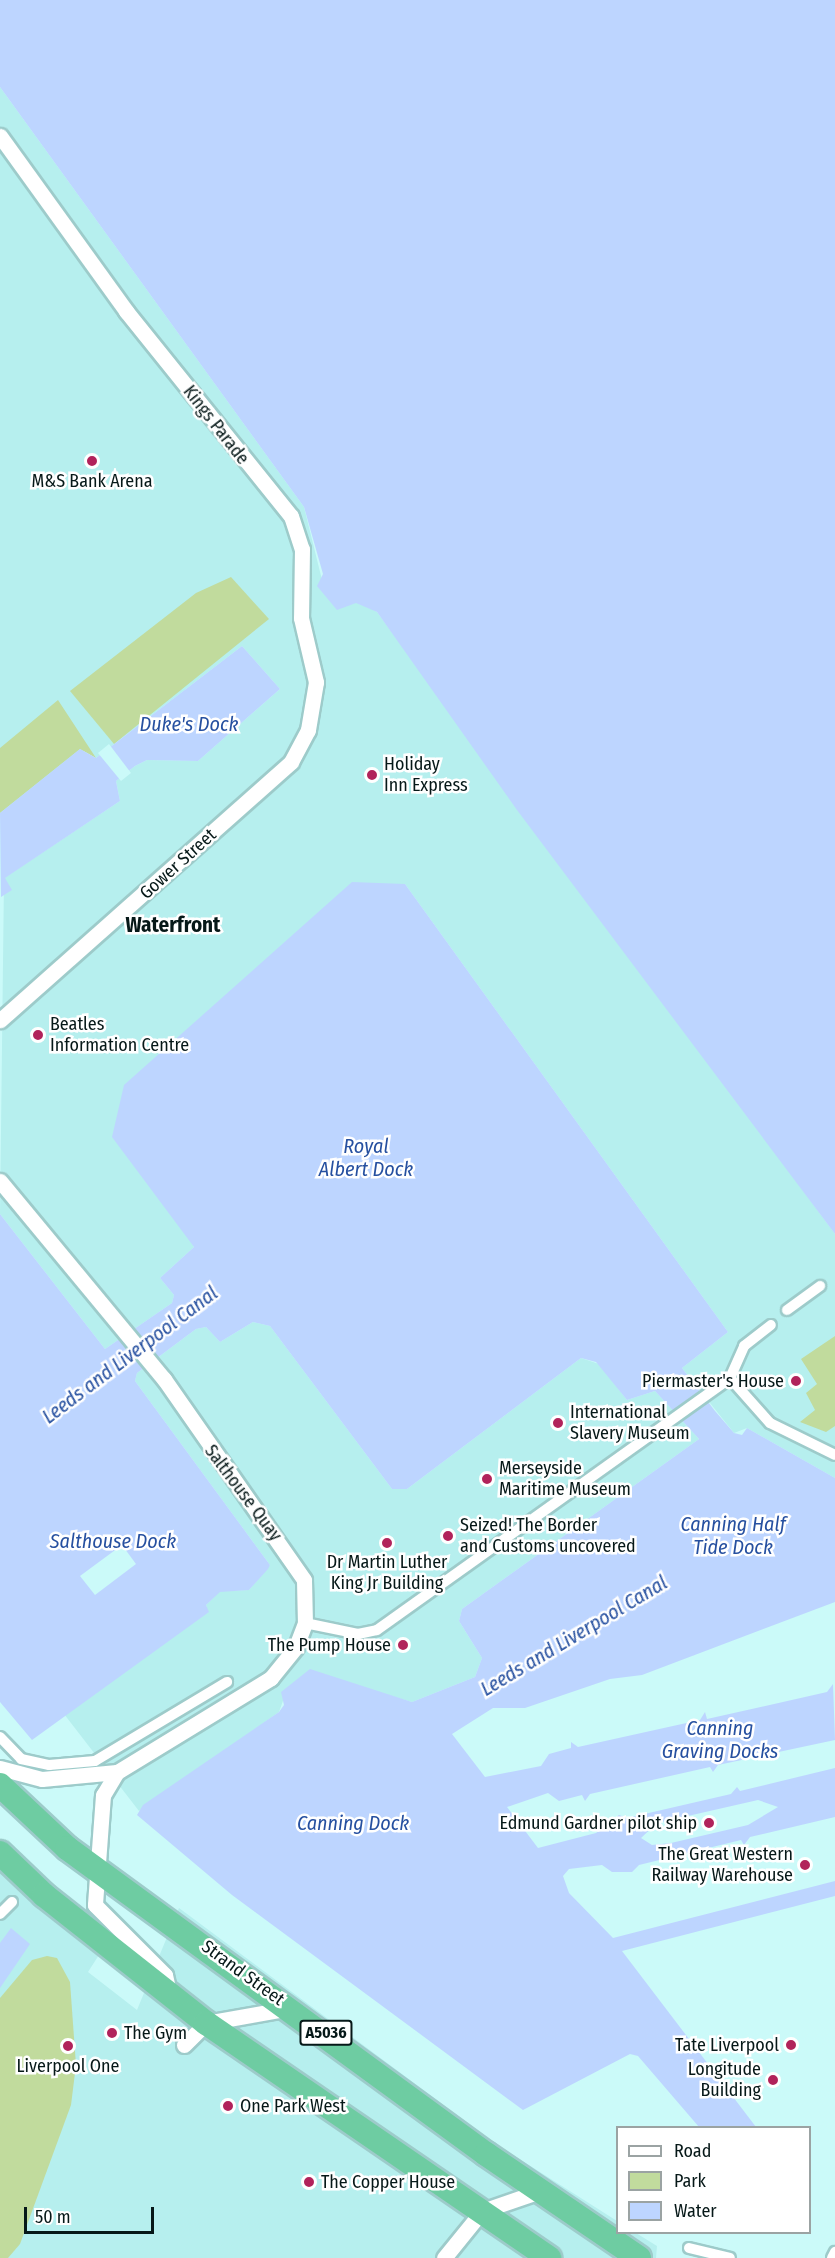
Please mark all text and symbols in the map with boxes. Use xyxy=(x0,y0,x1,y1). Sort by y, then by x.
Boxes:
street label: Kings Parade xyxy=(178,381,254,469)
marker: M&S Bank Arena xyxy=(85,454,99,468)
place label: M&S Bank Arena xyxy=(31,470,153,492)
water label: Duke's Dock xyxy=(140,712,238,736)
place label: Holiday Inn Express xyxy=(384,754,468,796)
marker: Holiday Inn Express xyxy=(365,768,379,782)
street label: Gower Street xyxy=(135,824,221,904)
district label: Waterfront xyxy=(126,912,220,938)
place label: Beatles Information Centre xyxy=(50,1014,189,1056)
marker: Beatles Information Centre xyxy=(31,1028,45,1042)
water label: Royal Albert Dock xyxy=(319,1134,413,1181)
water label: Leeds and Liverpool Canal xyxy=(38,1281,222,1429)
place label: Piermaster's House xyxy=(642,1370,784,1392)
marker: Piermaster's House xyxy=(789,1374,803,1388)
place label: International Slavery Museum xyxy=(570,1402,690,1444)
marker: International Slavery Museum xyxy=(551,1416,565,1430)
street label: Salthouse Quay xyxy=(200,1441,286,1545)
place label: Merseyside Maritime Museum xyxy=(499,1458,631,1500)
marker: Merseyside Maritime Museum xyxy=(480,1472,494,1486)
water label: Canning Half Tide Dock xyxy=(680,1513,786,1560)
place label: Seized! The Border and Customs uncovered xyxy=(460,1515,636,1558)
water label: Salthouse Dock xyxy=(50,1529,176,1553)
marker: Seized! The Border and Customs uncovered xyxy=(441,1529,455,1543)
marker: Dr Martin Luther King Jr Building xyxy=(380,1536,394,1550)
place label: Dr Martin Luther King Jr Building xyxy=(327,1552,447,1594)
water label: Leeds and Liverpool Canal xyxy=(476,1571,672,1701)
place label: The Pump House xyxy=(268,1634,391,1656)
marker: The Pump House xyxy=(396,1638,410,1652)
water label: Canning Graving Docks xyxy=(662,1717,778,1764)
water label: Canning Dock xyxy=(297,1811,409,1835)
place label: Edmund Gardner pilot ship xyxy=(500,1812,697,1834)
marker: Edmund Gardner pilot ship xyxy=(702,1816,716,1830)
place label: The Great Western Railway Warehouse xyxy=(652,1844,793,1886)
marker: The Great Western Railway Warehouse xyxy=(798,1858,812,1872)
street label: Strand Street xyxy=(197,1936,289,2010)
road number: A5036 xyxy=(299,2020,353,2046)
place label: The Gym xyxy=(124,2022,187,2044)
marker: The Gym xyxy=(105,2026,119,2040)
place label: Tate Liverpool xyxy=(675,2034,779,2056)
marker: Tate Liverpool xyxy=(784,2038,798,2052)
marker: Liverpool One xyxy=(61,2039,75,2053)
place label: Liverpool One xyxy=(17,2055,119,2077)
place label: Longitude Building xyxy=(688,2059,761,2102)
marker: Longitude Building xyxy=(766,2073,780,2087)
place label: One Park West xyxy=(240,2095,346,2117)
marker: One Park West xyxy=(221,2099,235,2113)
legend xyxy=(616,2126,811,2234)
text: Road xyxy=(674,2140,711,2162)
text: Park xyxy=(674,2170,706,2192)
place label: The Copper House xyxy=(321,2171,455,2193)
marker: The Copper House xyxy=(302,2175,316,2189)
scale bar xyxy=(27,2195,158,2233)
text: Water xyxy=(674,2200,717,2222)
text: 50 m xyxy=(35,2206,71,2228)

